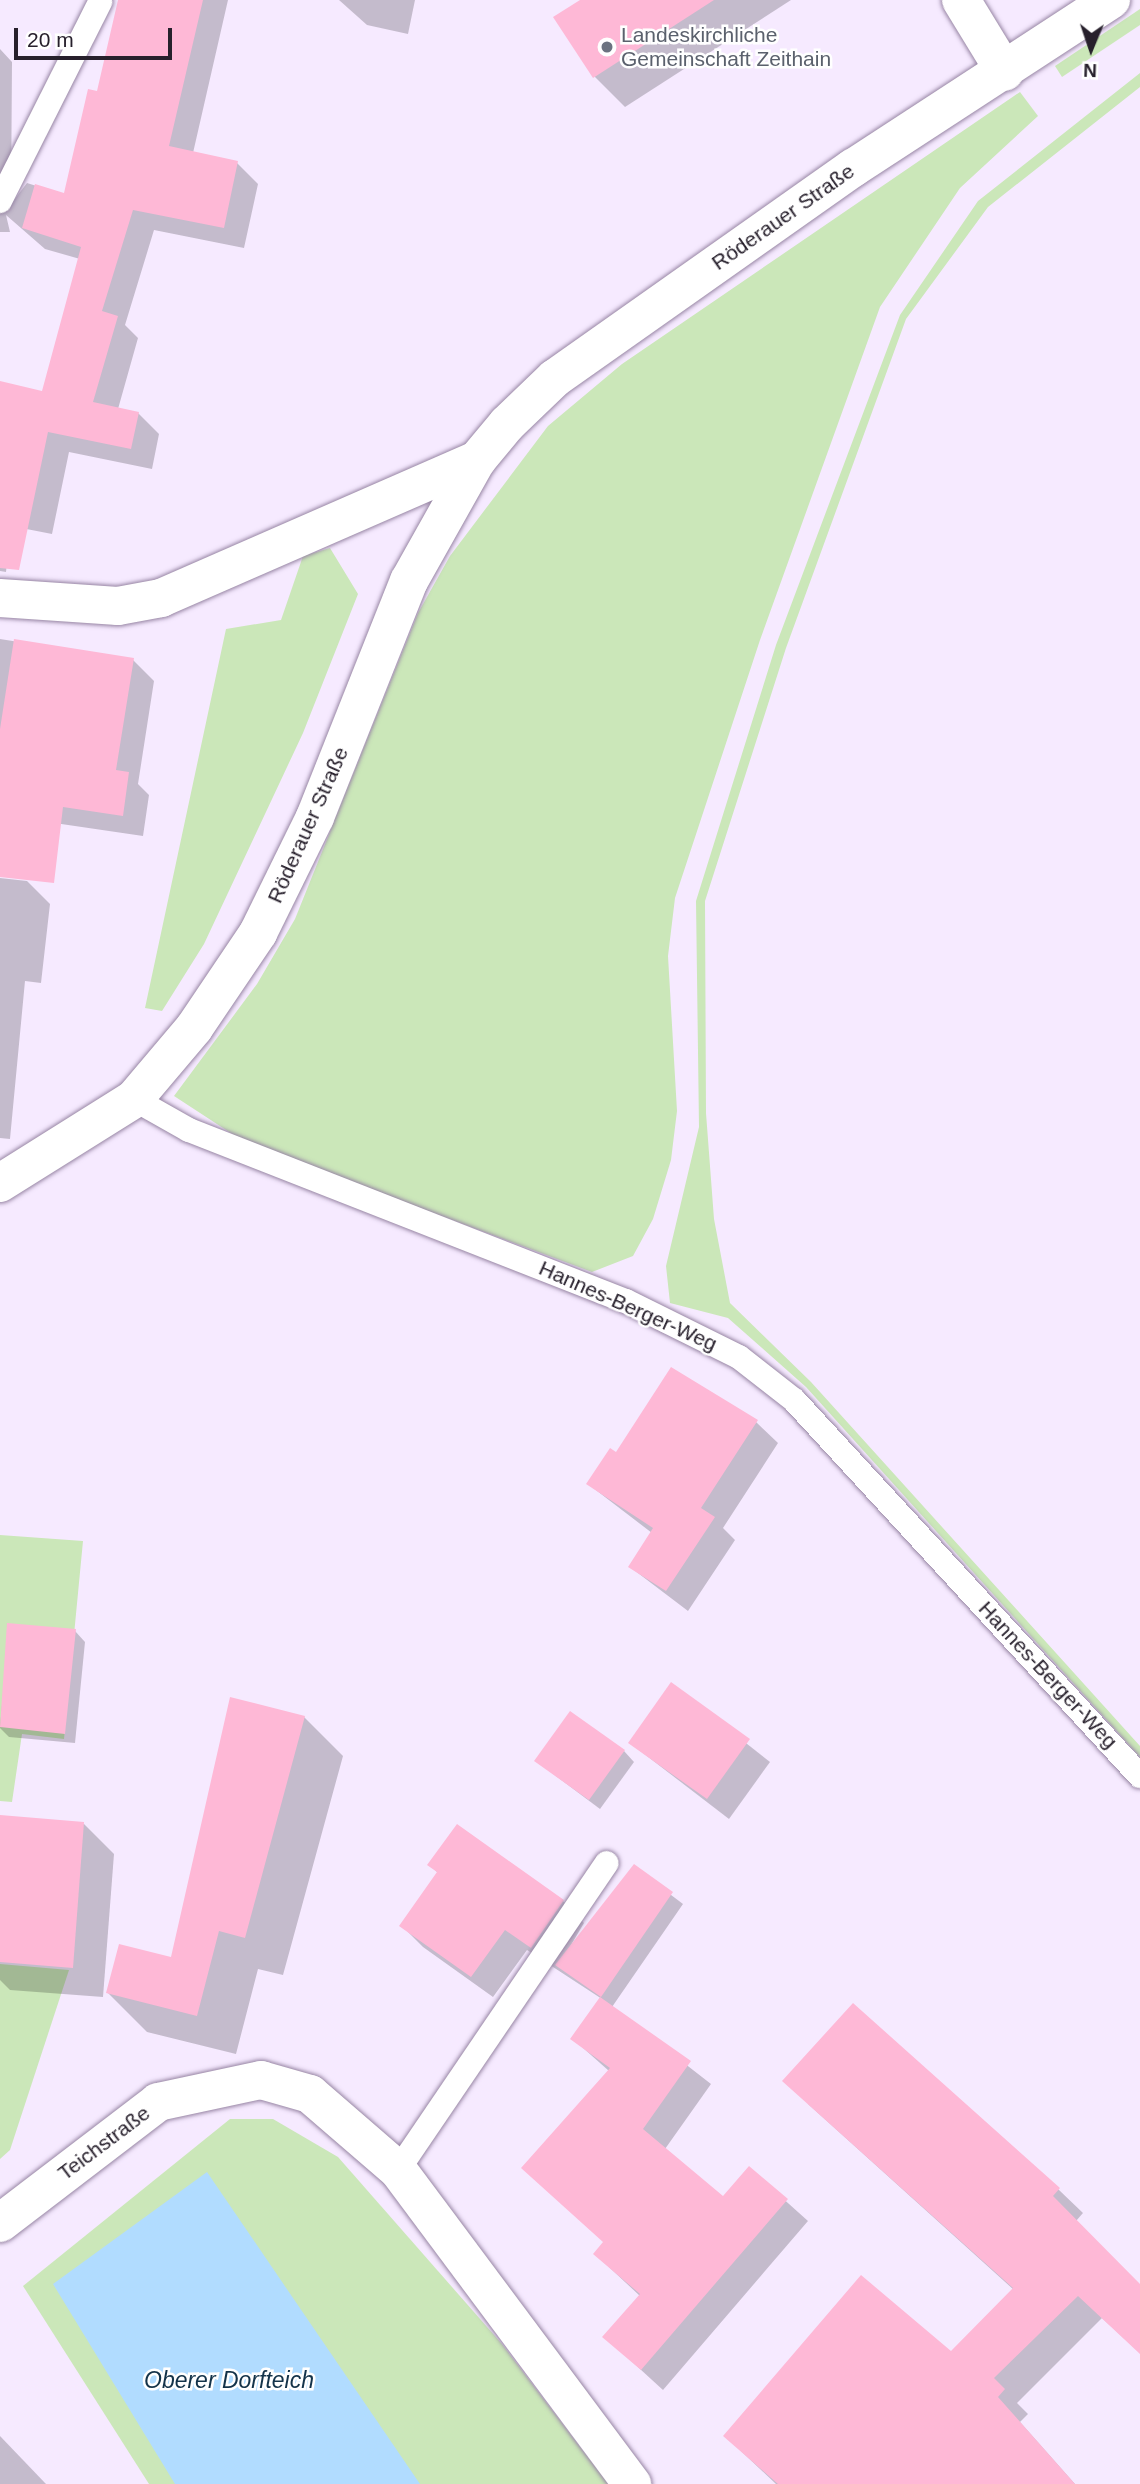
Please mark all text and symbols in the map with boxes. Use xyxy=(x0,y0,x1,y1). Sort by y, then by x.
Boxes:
scale bar xyxy=(18,14,175,58)
north arrow xyxy=(1056,14,1126,84)
place label: Landeskirchliche Gemeinschaft Zeithain xyxy=(621,22,831,72)
text: 20 m xyxy=(27,28,74,51)
marker: Landeskirchliche Gemeinschaft Zeithain xyxy=(599,39,615,55)
text: N xyxy=(1083,60,1097,81)
street label: Röderauer Straße xyxy=(707,158,859,276)
street label: Röderauer Straße xyxy=(262,743,354,907)
street label: Hannes-Berger-Weg xyxy=(535,1255,721,1357)
street label: Hannes-Berger-Weg xyxy=(973,1596,1123,1754)
street label: Teichstraße xyxy=(53,2100,155,2186)
water label: Oberer Dorfteich xyxy=(144,2366,314,2394)

